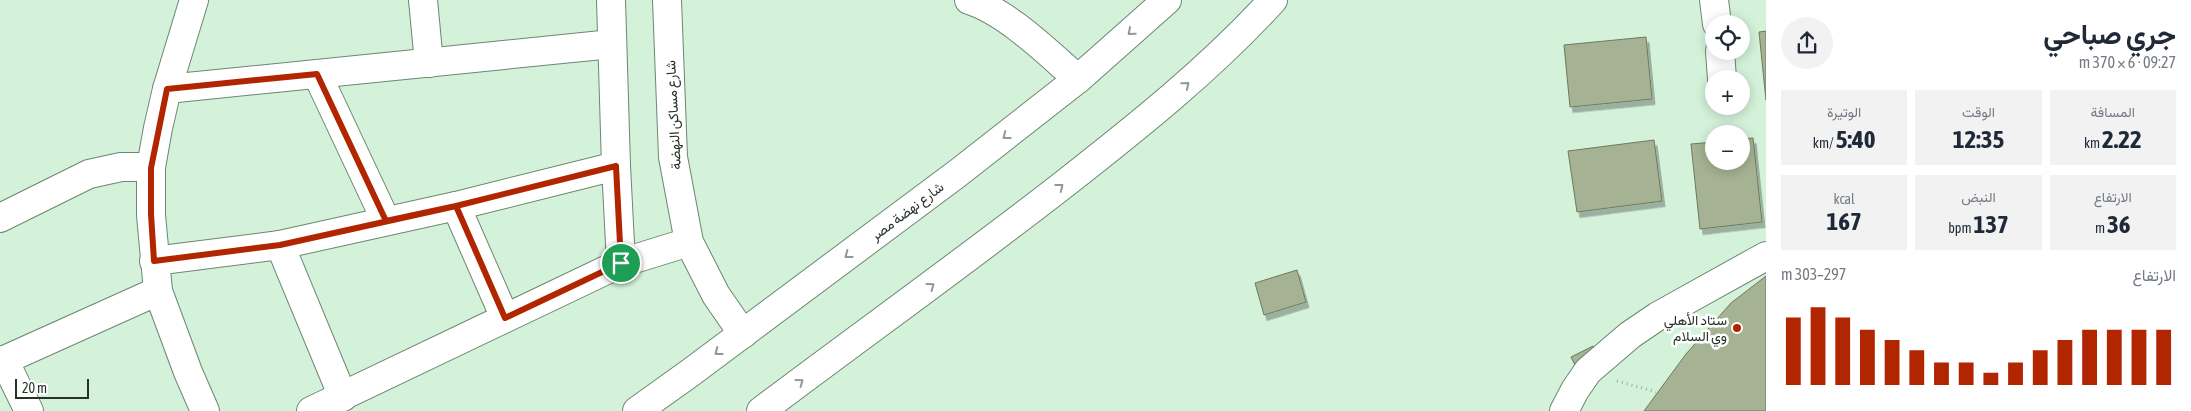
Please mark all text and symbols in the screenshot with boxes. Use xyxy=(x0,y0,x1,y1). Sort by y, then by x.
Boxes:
map controls xyxy=(1705,15,1750,170)
button: locate xyxy=(1705,15,1750,60)
button: share xyxy=(1781,17,1833,69)
text: جري صباحي xyxy=(2043,18,2176,50)
one-way arrow xyxy=(1127,26,1136,35)
text: 09:27 · 6 × 370 m xyxy=(2079,53,2176,71)
street label: شارع مساكن النهضة xyxy=(662,60,687,170)
button: + xyxy=(1705,70,1750,115)
one-way arrow xyxy=(1181,82,1190,91)
text: الوتيرة xyxy=(1827,104,1861,120)
text: الوقت xyxy=(1962,104,1995,120)
text: المسافة xyxy=(2091,104,2135,120)
button: − xyxy=(1705,125,1750,170)
text: 5:40 xyxy=(1836,125,1875,153)
text: 12:35 xyxy=(1953,125,2004,153)
text: 2.22 xyxy=(2102,125,2142,153)
one-way arrow xyxy=(1003,130,1012,138)
text: /km xyxy=(1813,135,1836,151)
text: km xyxy=(2084,135,2102,151)
street label: شارع نهضة مصر xyxy=(867,178,948,247)
one-way arrow xyxy=(1054,185,1063,193)
text: النبض xyxy=(1961,189,1996,205)
text: الارتفاع xyxy=(2094,189,2132,205)
text: kcal xyxy=(1834,191,1855,207)
text: 167 xyxy=(1827,207,1862,235)
text: 137 xyxy=(1974,210,2009,238)
text: 36 xyxy=(2107,210,2131,238)
text: bpm xyxy=(1948,220,1974,236)
text: m xyxy=(2095,220,2107,236)
pin xyxy=(600,242,642,284)
icon: arrive xyxy=(607,249,635,277)
one-way arrow xyxy=(844,249,854,258)
text: 297–303 m xyxy=(1781,265,1846,283)
text: الارتفاع xyxy=(2133,266,2176,284)
one-way arrow xyxy=(925,283,935,292)
place label: ستاد الأهلي وي السلام xyxy=(1664,312,1727,348)
marker: ستاد الأهلي وي السلام xyxy=(1731,322,1743,334)
one-way arrow xyxy=(714,346,724,355)
scale bar xyxy=(15,376,89,399)
one-way arrow xyxy=(794,379,804,388)
text: 20 m xyxy=(22,380,47,396)

